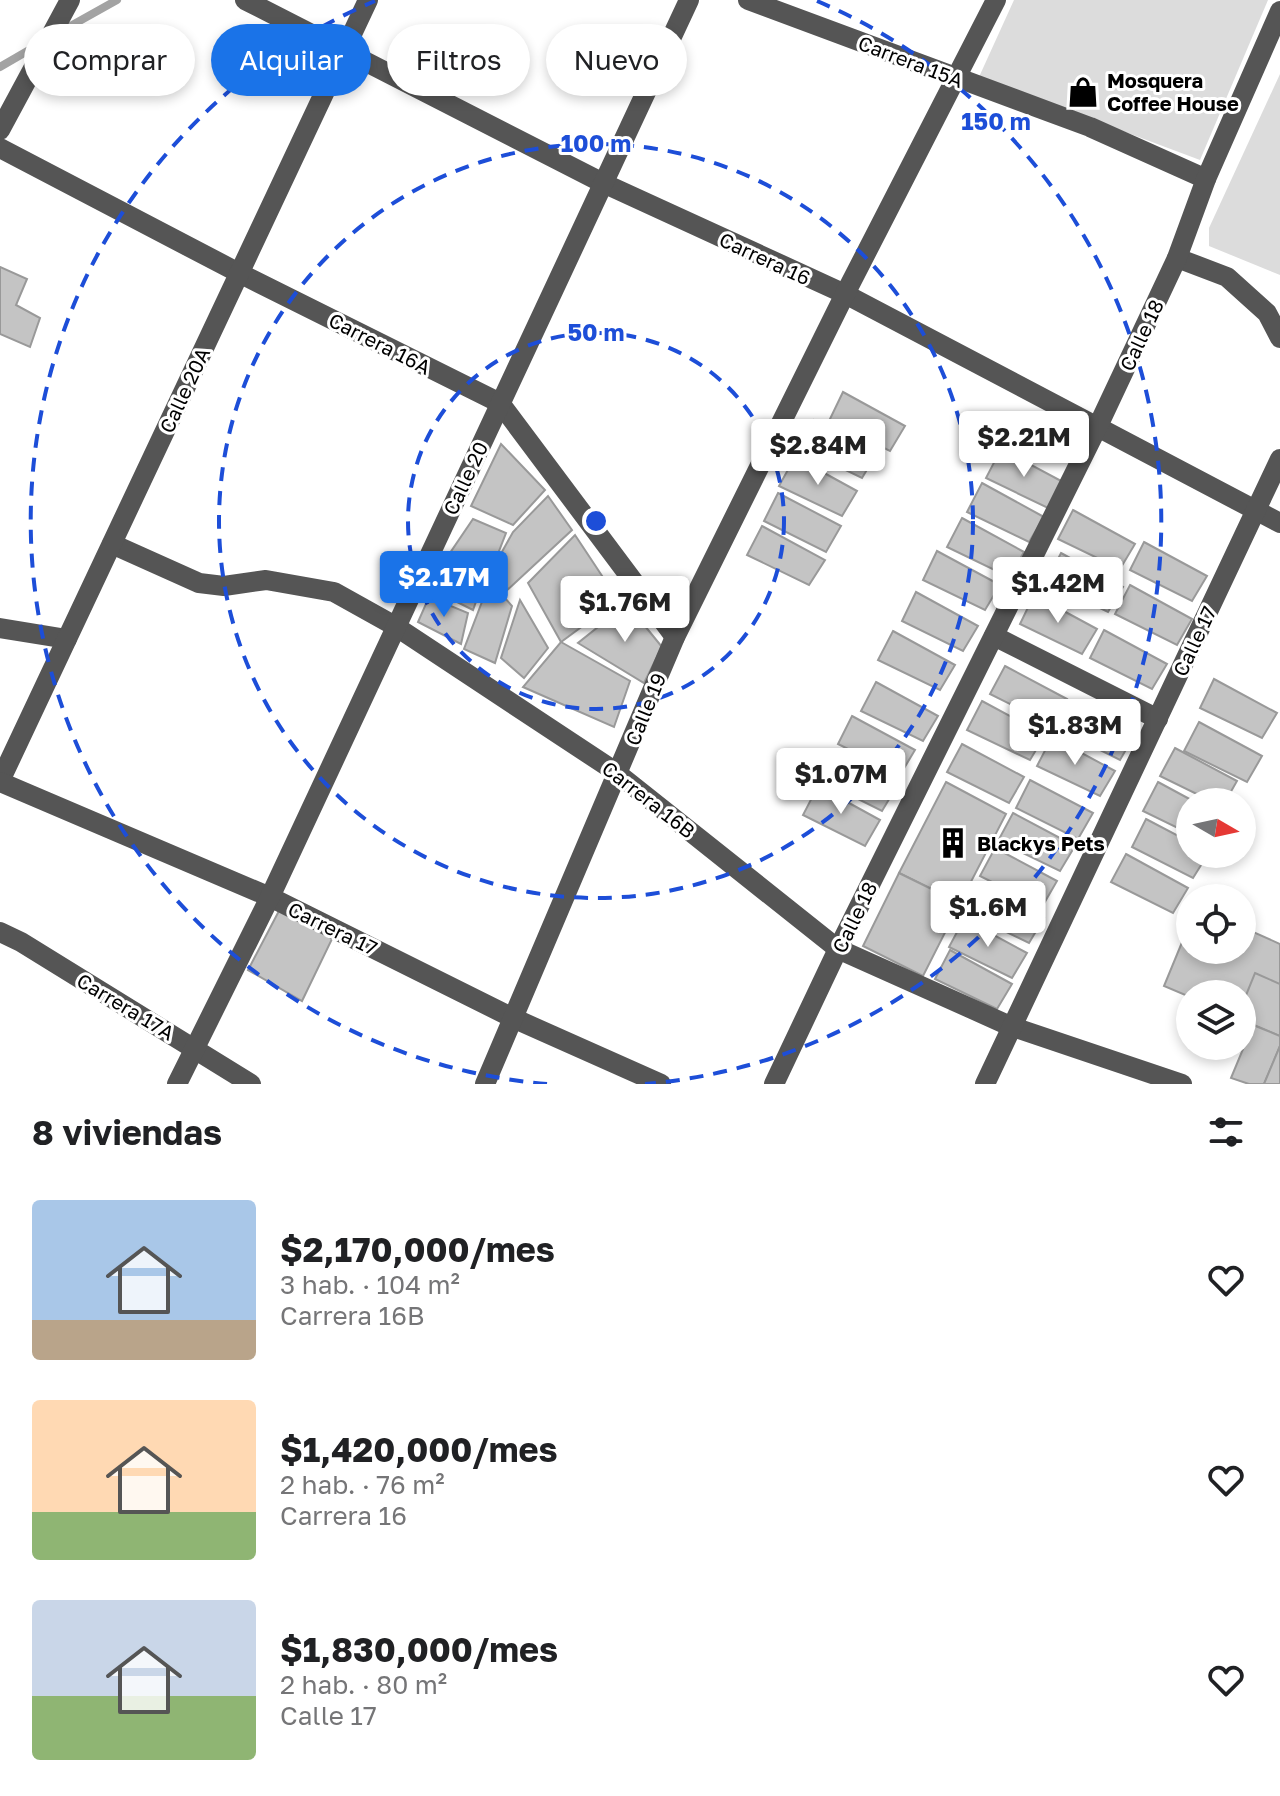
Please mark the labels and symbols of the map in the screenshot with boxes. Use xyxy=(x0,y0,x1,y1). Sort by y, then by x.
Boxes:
street label: Carrera 15A xyxy=(855,30,967,92)
place label: Mosquera Coffee House xyxy=(1107,68,1239,115)
shop icon: Mosquera Coffee House xyxy=(1066,75,1100,109)
text: 150 m xyxy=(961,106,1031,135)
text: 100 m xyxy=(561,128,631,157)
street label: Carrera 16 xyxy=(716,226,814,290)
street label: Calle 18 xyxy=(1114,295,1168,375)
street label: Carrera 16A xyxy=(325,307,435,379)
text: 50 m xyxy=(567,317,625,346)
street label: Calle 20A xyxy=(154,343,214,437)
pin: $2.21M xyxy=(959,411,1089,479)
pin: $2.84M xyxy=(753,419,883,487)
street label: Calle 20 xyxy=(438,438,492,518)
centre of rings xyxy=(582,507,610,535)
pin: $2.17M xyxy=(379,551,509,619)
pin: $1.42M xyxy=(993,557,1123,625)
pin: $1.76M xyxy=(560,576,690,644)
street label: Calle 17 xyxy=(1167,602,1221,680)
street label: Calle 19 xyxy=(620,669,670,749)
pin: $1.83M xyxy=(1010,699,1140,767)
pin: $1.07M xyxy=(776,748,906,816)
street label: Carrera 16B xyxy=(598,755,700,843)
north arrow xyxy=(1176,788,1256,868)
building icon: Blackys Pets xyxy=(936,826,970,860)
place label: Blackys Pets xyxy=(977,831,1105,855)
street label: Calle 18 xyxy=(827,878,881,956)
pin: $1.6M xyxy=(932,881,1044,949)
street label: Carrera 17 xyxy=(285,896,381,960)
street label: Carrera 17A xyxy=(73,968,179,1044)

